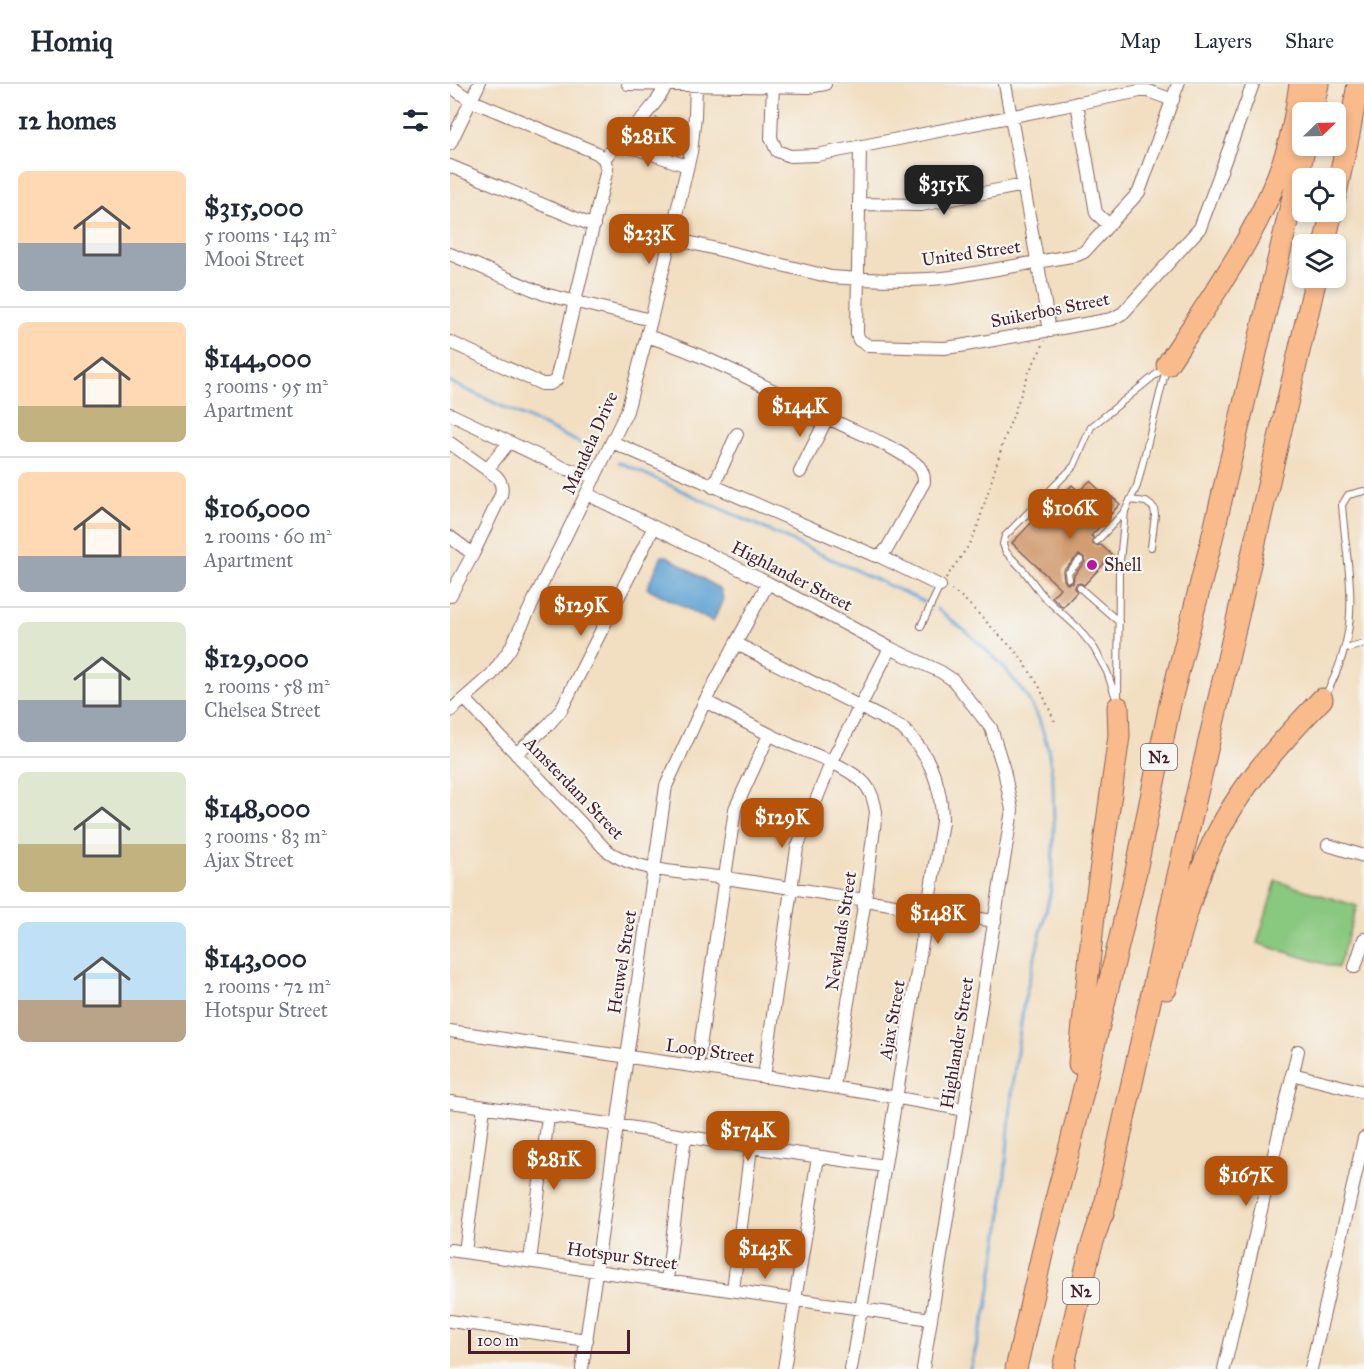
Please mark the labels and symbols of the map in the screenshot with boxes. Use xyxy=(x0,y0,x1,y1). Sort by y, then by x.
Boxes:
north arrow xyxy=(1292,102,1346,156)
pin: $281K xyxy=(606,117,690,168)
pin: $315K xyxy=(902,165,986,216)
pin: $233K xyxy=(607,214,691,265)
street label: United Street xyxy=(920,235,1023,271)
street label: Suikerbos Street xyxy=(989,288,1112,332)
pin: $144K xyxy=(758,387,842,438)
street label: Mandela Drive xyxy=(558,388,622,498)
pin: $106K xyxy=(1028,489,1112,540)
street label: Highlander Street xyxy=(727,536,857,617)
place label: Shell xyxy=(1104,554,1142,576)
marker: Shell xyxy=(1085,558,1099,572)
pin: $129K xyxy=(539,586,623,637)
street label: Amsterdam Street xyxy=(519,731,629,845)
road number: N2 xyxy=(1141,744,1177,770)
pin: $129K xyxy=(740,798,824,849)
street label: Newlands Street xyxy=(821,869,861,992)
pin: $148K xyxy=(896,894,980,945)
street label: Heuwel Street xyxy=(603,908,641,1016)
street label: Highlander Street xyxy=(936,975,979,1111)
street label: Ajax Street xyxy=(874,978,910,1063)
street label: Loop Street xyxy=(664,1034,756,1068)
pin: $174K xyxy=(706,1111,790,1162)
pin: $281K xyxy=(512,1140,596,1191)
pin: $167K xyxy=(1204,1156,1288,1207)
pin: $143K xyxy=(723,1229,807,1280)
street label: Hotspur Street xyxy=(565,1237,679,1275)
road number: N2 xyxy=(1063,1278,1099,1304)
scale bar xyxy=(468,1327,630,1354)

